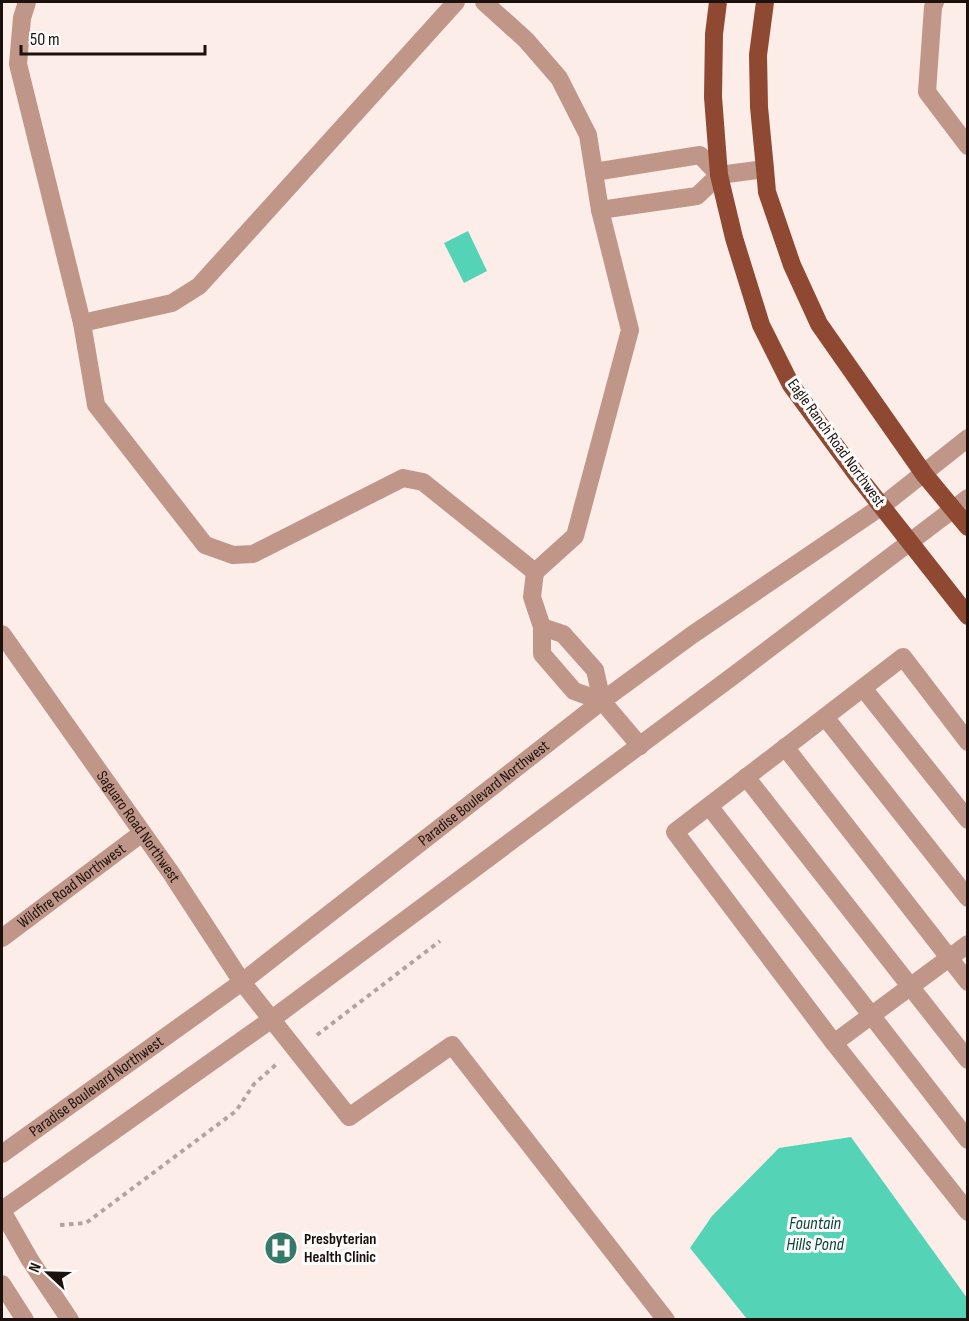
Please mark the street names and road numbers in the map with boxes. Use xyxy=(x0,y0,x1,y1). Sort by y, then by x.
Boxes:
street label: Eagle Ranch Road Northwest xyxy=(783,375,889,511)
street label: Paradise Boulevard Northwest xyxy=(415,736,553,850)
street label: Saguaro Road Northwest xyxy=(92,767,184,886)
street label: Wildfire Road Northwest xyxy=(14,839,129,932)
street label: Paradise Boulevard Northwest xyxy=(26,1032,167,1141)

